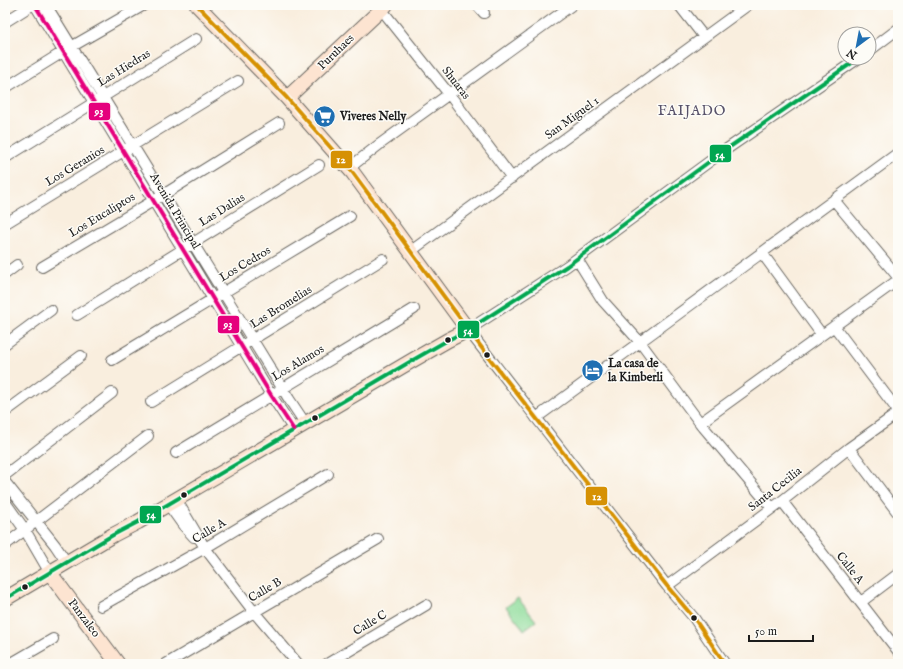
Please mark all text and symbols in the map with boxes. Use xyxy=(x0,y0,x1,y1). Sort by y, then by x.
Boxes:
north arrow xyxy=(837,26,877,66)
street label: Puruhaes xyxy=(315,31,357,73)
text: N xyxy=(844,45,861,63)
street label: Las Hiedras xyxy=(95,46,153,90)
street label: Shuaras xyxy=(438,64,474,102)
street label: San Miguel 1 xyxy=(542,93,602,143)
line badge: 93 xyxy=(88,102,111,121)
district label: FAIJADO xyxy=(658,102,726,120)
supermarket icon: Viveres Nelly xyxy=(312,103,338,129)
text: 93 xyxy=(94,105,103,119)
place label: Viveres Nelly xyxy=(339,109,408,125)
street label: Los Geranios xyxy=(42,142,108,190)
line badge: 54 xyxy=(709,144,732,163)
text: 54 xyxy=(715,148,725,162)
line badge: 12 xyxy=(330,150,353,169)
text: 12 xyxy=(336,153,346,167)
street label: Avenida Principal xyxy=(145,169,204,253)
street label: Los Eucaliptos xyxy=(66,189,138,241)
street label: Las Dalias xyxy=(196,190,248,230)
street label: Los Cedros xyxy=(216,243,274,285)
street label: Las Bromelias xyxy=(247,282,315,332)
line badge: 93 xyxy=(217,315,240,334)
text: 93 xyxy=(223,318,232,332)
line badge: 54 xyxy=(457,320,480,339)
text: 54 xyxy=(463,324,473,338)
unlabelled marker xyxy=(443,335,453,345)
street label: Los Alamos xyxy=(269,342,327,384)
unlabelled marker xyxy=(482,350,492,360)
place label: La casa de la Kimberli xyxy=(607,356,664,385)
hotel icon: La casa de la Kimberli xyxy=(579,357,605,383)
unlabelled marker xyxy=(310,413,320,423)
street label: Santa Cecilia xyxy=(745,463,805,515)
line badge: 12 xyxy=(585,486,608,506)
unlabelled marker xyxy=(179,490,189,500)
text: 12 xyxy=(592,490,602,504)
line badge: 54 xyxy=(139,505,162,524)
text: 54 xyxy=(146,508,156,522)
street label: Calle A xyxy=(189,515,229,547)
street label: Calle A xyxy=(833,549,868,588)
street label: Calle B xyxy=(246,574,284,606)
unlabelled marker xyxy=(20,582,30,592)
street label: Panzaleo xyxy=(65,596,104,641)
street label: Calle C xyxy=(350,607,390,639)
unlabelled marker xyxy=(689,613,699,623)
scale bar xyxy=(749,617,813,643)
text: 50 m xyxy=(755,624,777,639)

